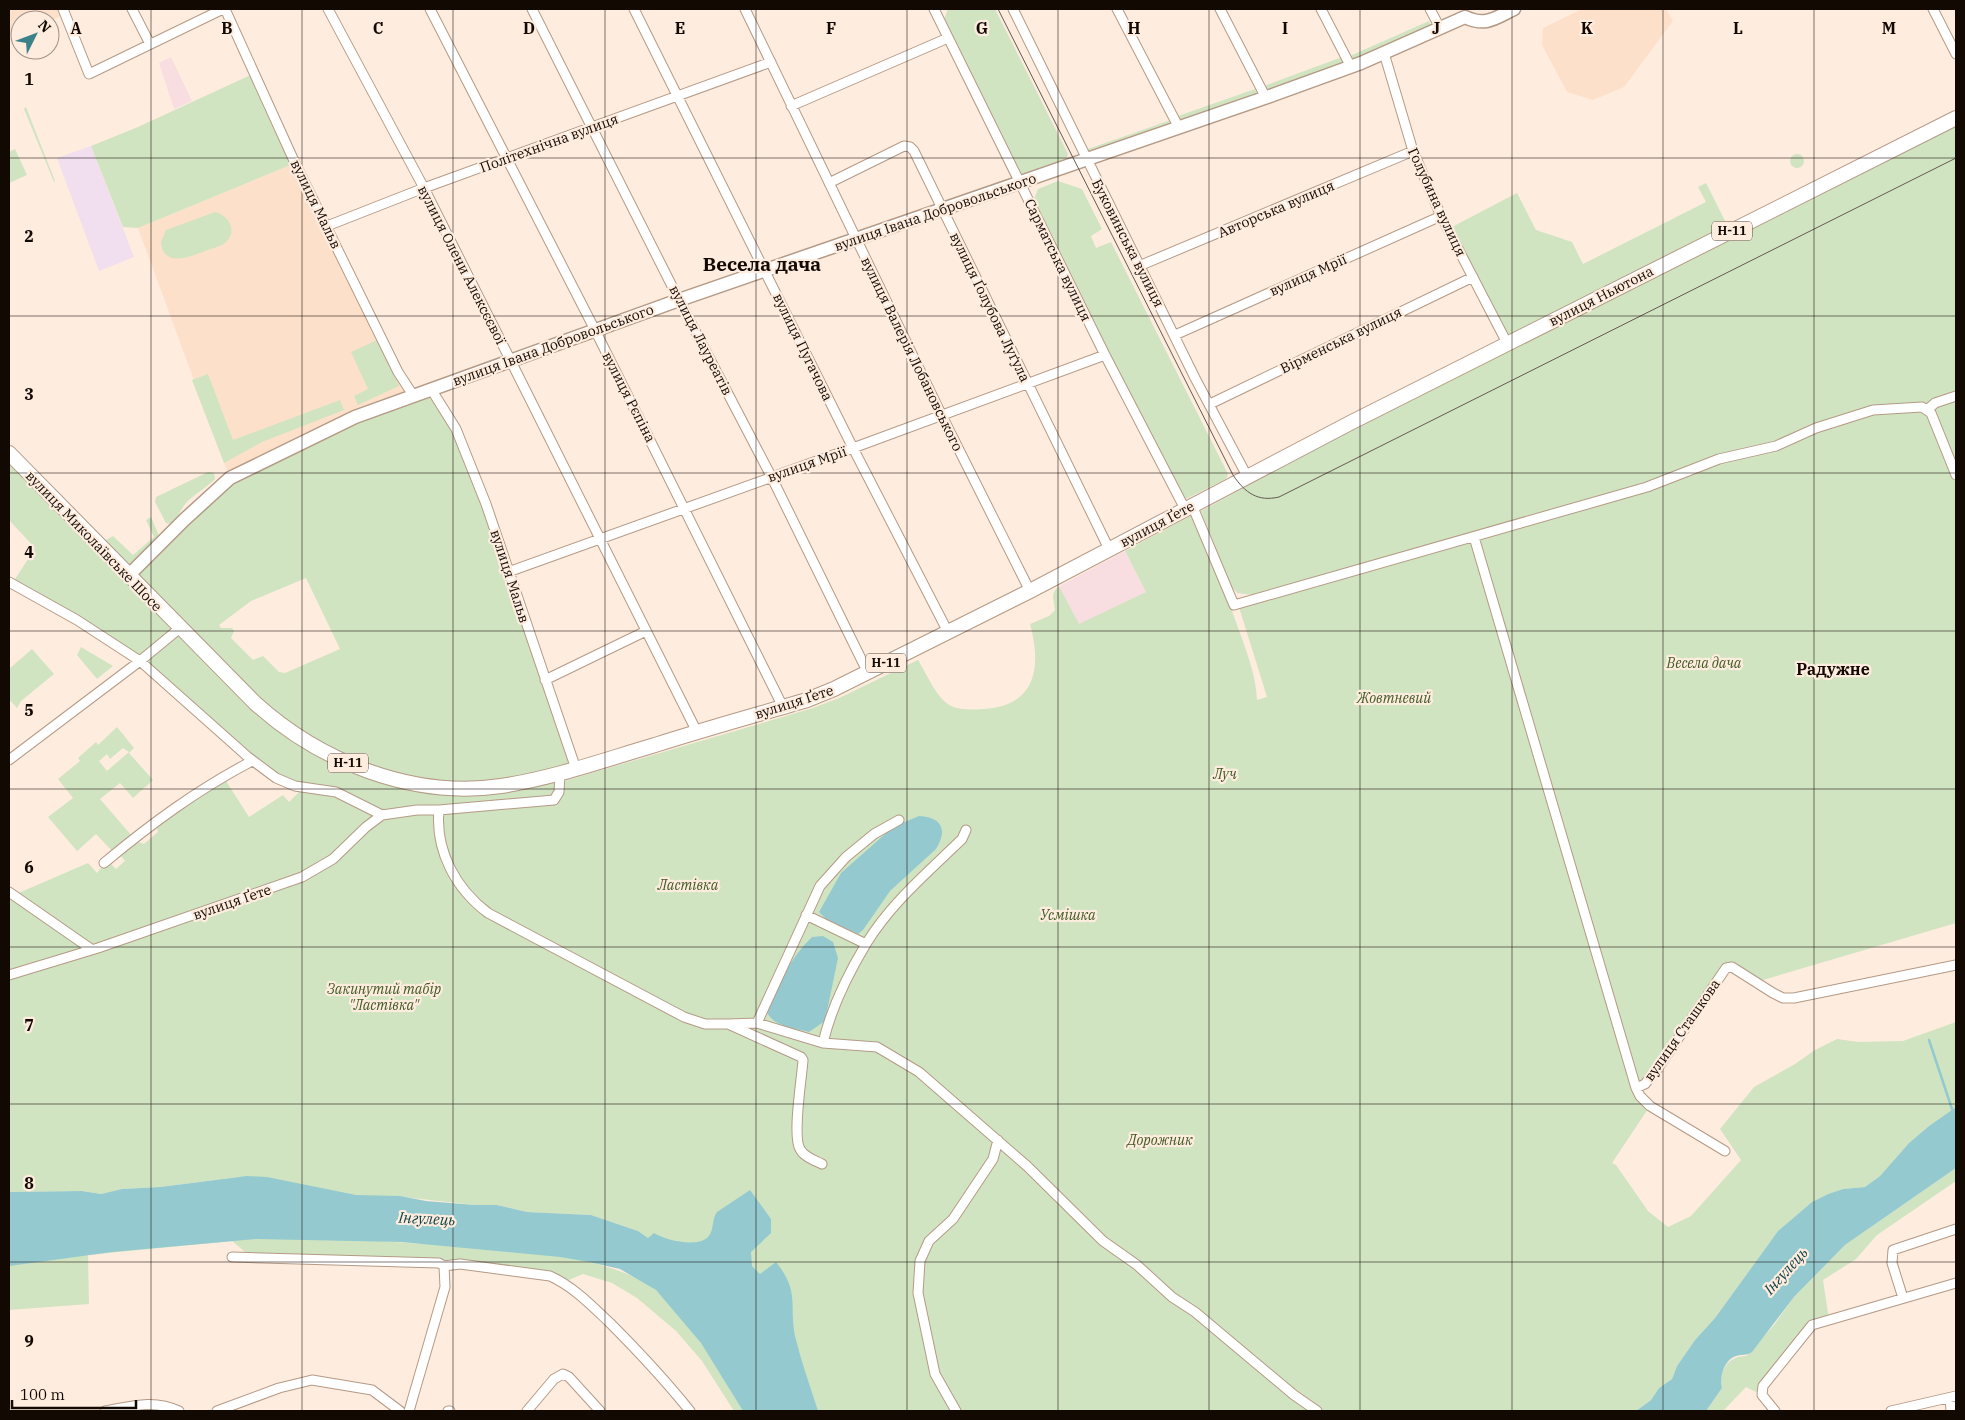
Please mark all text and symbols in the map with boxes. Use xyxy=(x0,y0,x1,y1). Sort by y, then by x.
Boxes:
north arrow xyxy=(10,10,60,60)
text: N xyxy=(34,16,55,36)
text: A xyxy=(70,18,82,38)
text: B xyxy=(221,18,233,38)
text: C xyxy=(373,18,383,38)
text: D xyxy=(523,18,535,38)
text: E xyxy=(675,18,685,38)
text: F xyxy=(826,18,836,38)
text: G xyxy=(976,18,988,38)
text: H xyxy=(1128,18,1141,38)
text: I xyxy=(1282,18,1288,38)
text: J xyxy=(1432,18,1440,38)
text: K xyxy=(1581,18,1594,38)
text: L xyxy=(1733,18,1743,38)
text: M xyxy=(1882,18,1896,38)
text: 1 xyxy=(24,69,34,89)
street label: Політехнічна вулиця xyxy=(477,110,621,176)
street label: Голубина вулиця xyxy=(1404,145,1470,259)
street label: вулиця Мальв xyxy=(287,157,345,252)
street label: вулиця Івана Добровольського xyxy=(832,169,1039,255)
street label: Буковинська вулиця xyxy=(1088,176,1168,310)
street label: Авторська вулиця xyxy=(1215,176,1337,242)
street label: вулиця Олени Алексєєвої xyxy=(414,182,510,348)
street label: Сарматська вулиця xyxy=(1021,196,1095,324)
road number: Н-11 xyxy=(1712,222,1752,240)
text: 2 xyxy=(24,226,34,246)
street label: вулиця Ґолубова Луґула xyxy=(946,229,1034,385)
street label: вулиця Мрії xyxy=(1267,250,1350,300)
district label: Весела дача xyxy=(703,252,821,276)
street label: вулиця Валерія Лобановського xyxy=(857,254,967,454)
street label: вулиця Ньютона xyxy=(1546,262,1657,330)
street label: вулиця Лауреатів xyxy=(666,282,737,398)
street label: вулиця Пугачова xyxy=(769,290,837,404)
street label: вулиця Івана Добровольського xyxy=(450,300,656,390)
street label: Вірменська вулиця xyxy=(1277,303,1405,377)
street label: вулиця Рєпіна xyxy=(598,349,660,446)
text: 3 xyxy=(24,384,34,404)
street label: вулиця Мрії xyxy=(765,442,850,486)
street label: вулиця Миколаївське Шосе xyxy=(22,467,166,615)
street label: вулиця Ґете xyxy=(1117,497,1197,551)
street label: вулиця Мальв xyxy=(486,527,534,625)
text: 4 xyxy=(24,542,34,562)
road number: Н-11 xyxy=(866,654,906,672)
park label: Весела дача xyxy=(1666,654,1742,672)
district label: Радужне xyxy=(1796,659,1870,679)
street label: вулиця Ґете xyxy=(752,681,836,723)
park label: Жовтневий xyxy=(1356,689,1431,707)
text: 5 xyxy=(24,700,34,720)
road number: Н-11 xyxy=(328,754,368,772)
park label: Луч xyxy=(1212,765,1237,783)
text: 6 xyxy=(24,857,34,877)
park label: Ластівка xyxy=(657,876,719,894)
street label: вулиця Ґете xyxy=(191,880,273,924)
park label: Усмішка xyxy=(1040,906,1096,924)
street label: вулиця Сташкова xyxy=(1640,975,1724,1085)
park label: Закинутий табір "Ластівка" xyxy=(327,980,441,1014)
text: 7 xyxy=(24,1015,34,1035)
park label: Дорожник xyxy=(1125,1131,1193,1149)
text: 8 xyxy=(24,1173,34,1193)
water label: Інгулець xyxy=(397,1207,456,1229)
water label: Інгулець xyxy=(1759,1243,1812,1299)
text: 9 xyxy=(24,1331,34,1351)
scale bar xyxy=(12,1378,136,1410)
text: 100 m xyxy=(20,1385,65,1404)

